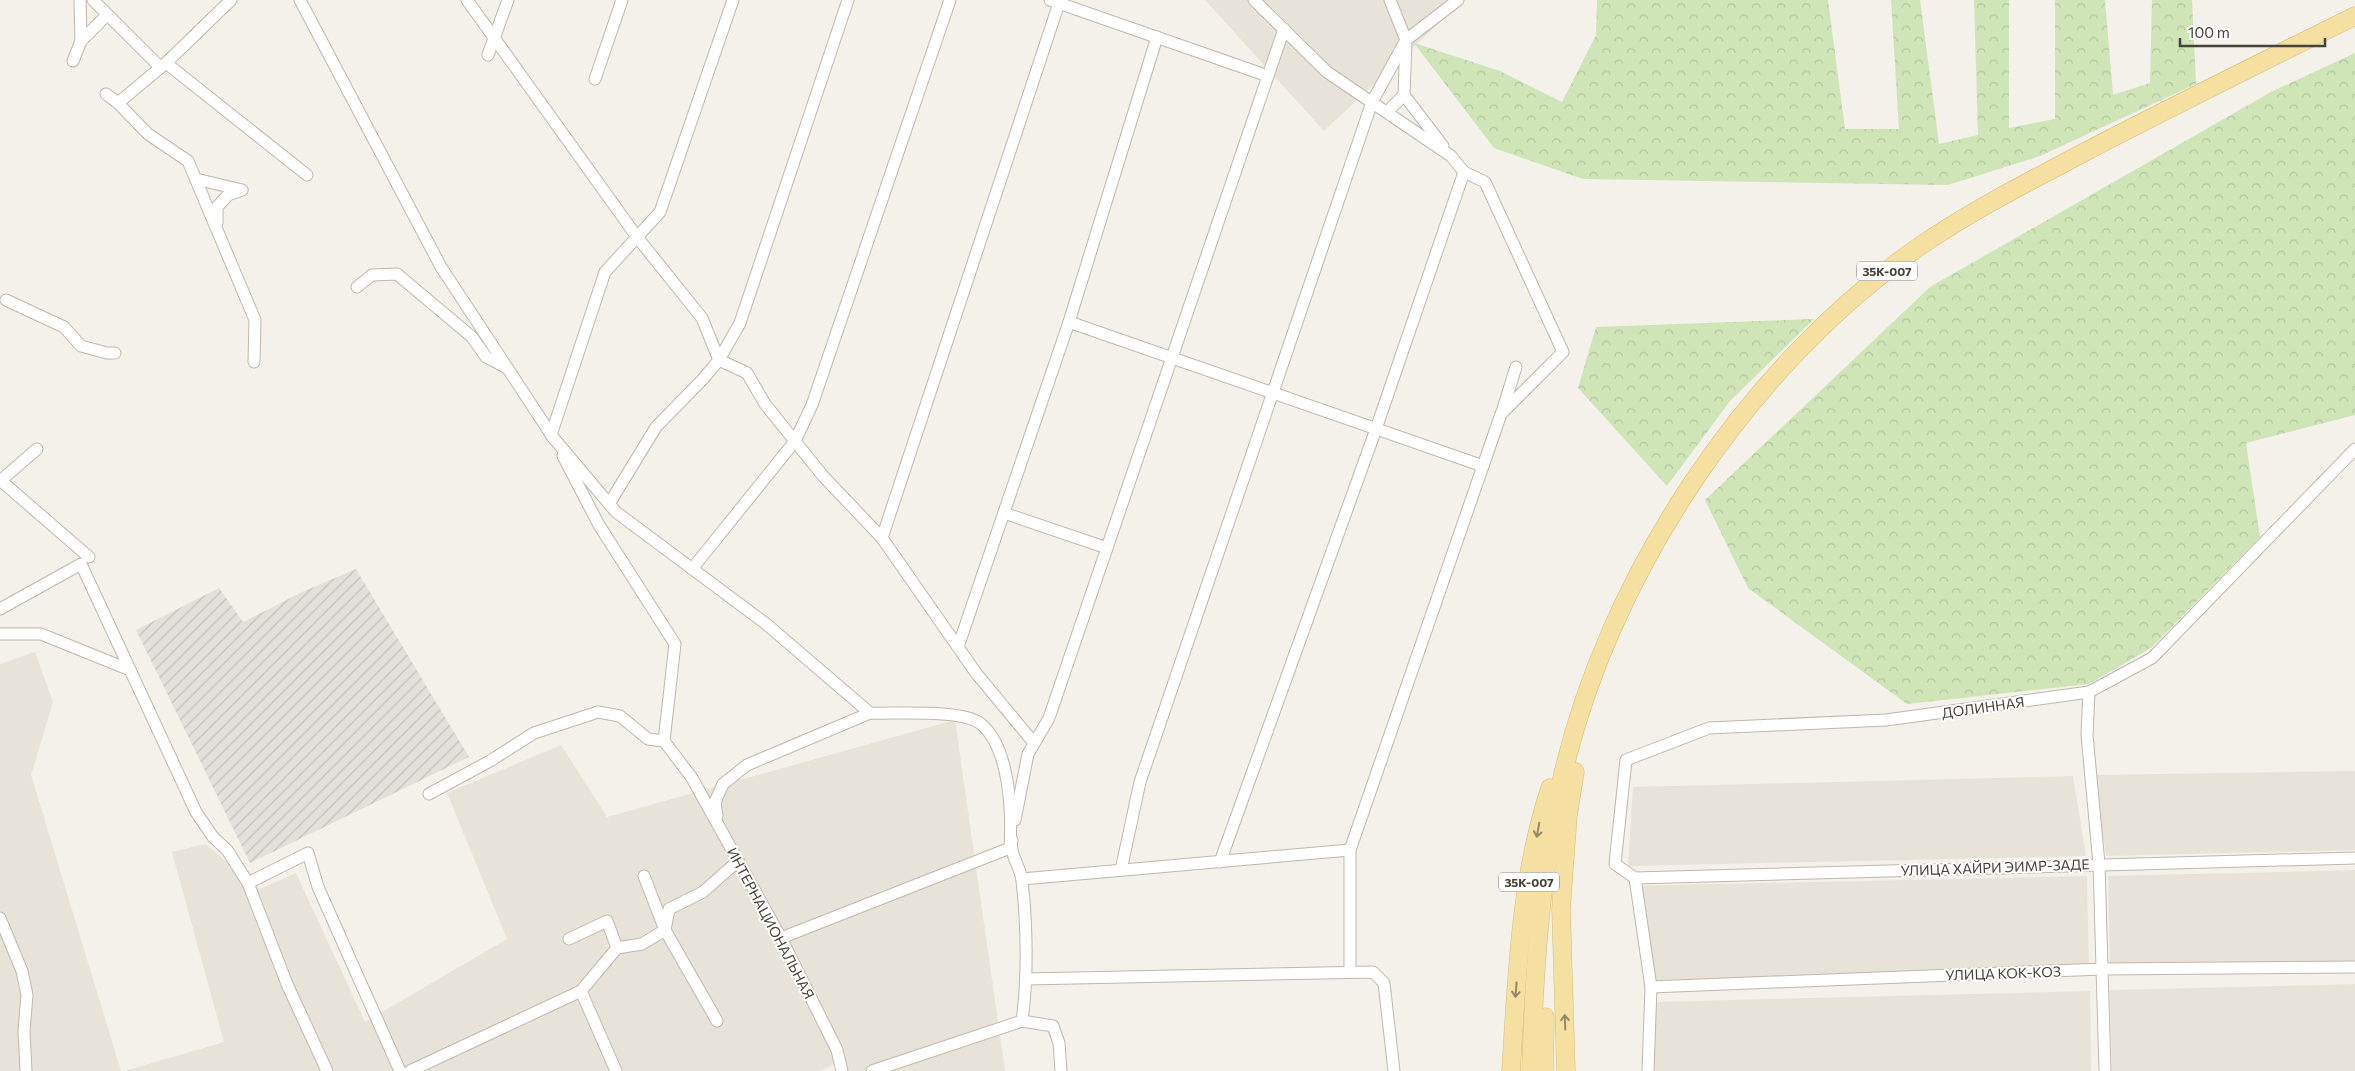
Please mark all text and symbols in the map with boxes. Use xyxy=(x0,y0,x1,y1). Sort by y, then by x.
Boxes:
scale bar xyxy=(2180,15,2325,47)
text: 100 m xyxy=(2188,23,2230,41)
road number: 35К-007 xyxy=(1857,262,1917,280)
street label: ДОЛИННАЯ xyxy=(1941,693,2025,721)
one-way arrow xyxy=(1533,821,1543,837)
street label: ИНТЕРНАЦИОНАЛЬНАЯ xyxy=(724,844,818,1002)
street label: УЛИЦА ХАЙРИ ЭИМР-ЗАДЕ xyxy=(1900,855,2090,879)
road number: 35К-007 xyxy=(1499,872,1559,892)
street label: УЛИЦА КОК-КОЗ xyxy=(1945,962,2061,984)
one-way arrow xyxy=(1512,982,1521,998)
one-way arrow xyxy=(1560,1015,1570,1031)

